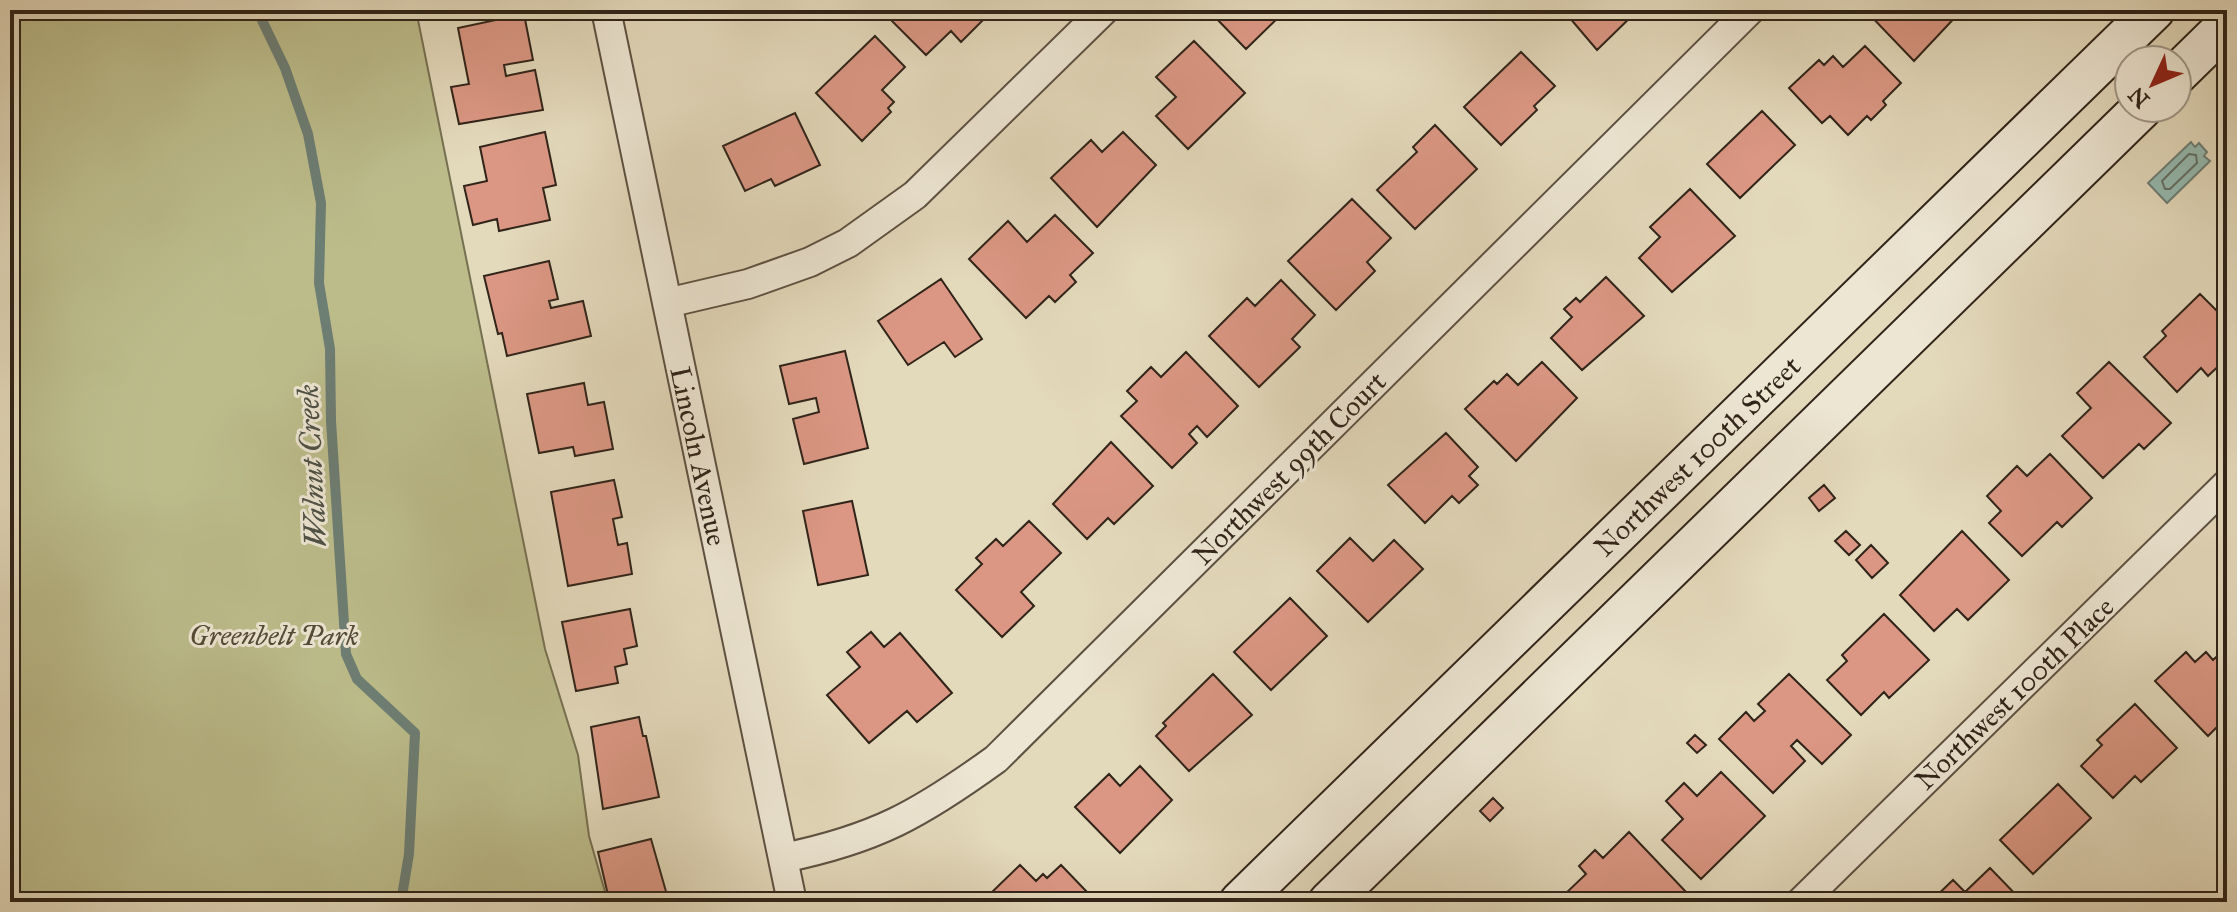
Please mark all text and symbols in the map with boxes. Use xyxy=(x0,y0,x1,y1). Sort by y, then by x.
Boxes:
north arrow xyxy=(2113,44,2193,124)
text: N xyxy=(2123,81,2155,114)
street label: Northwest 100th Street xyxy=(1587,349,1808,564)
street label: Lincoln Avenue xyxy=(662,363,735,549)
street label: Northwest 99th Court xyxy=(1185,364,1393,572)
water label: Walnut Creek xyxy=(290,384,334,548)
street label: Northwest 100th Place xyxy=(1908,589,2121,797)
park label: Greenbelt Park xyxy=(189,618,359,653)

